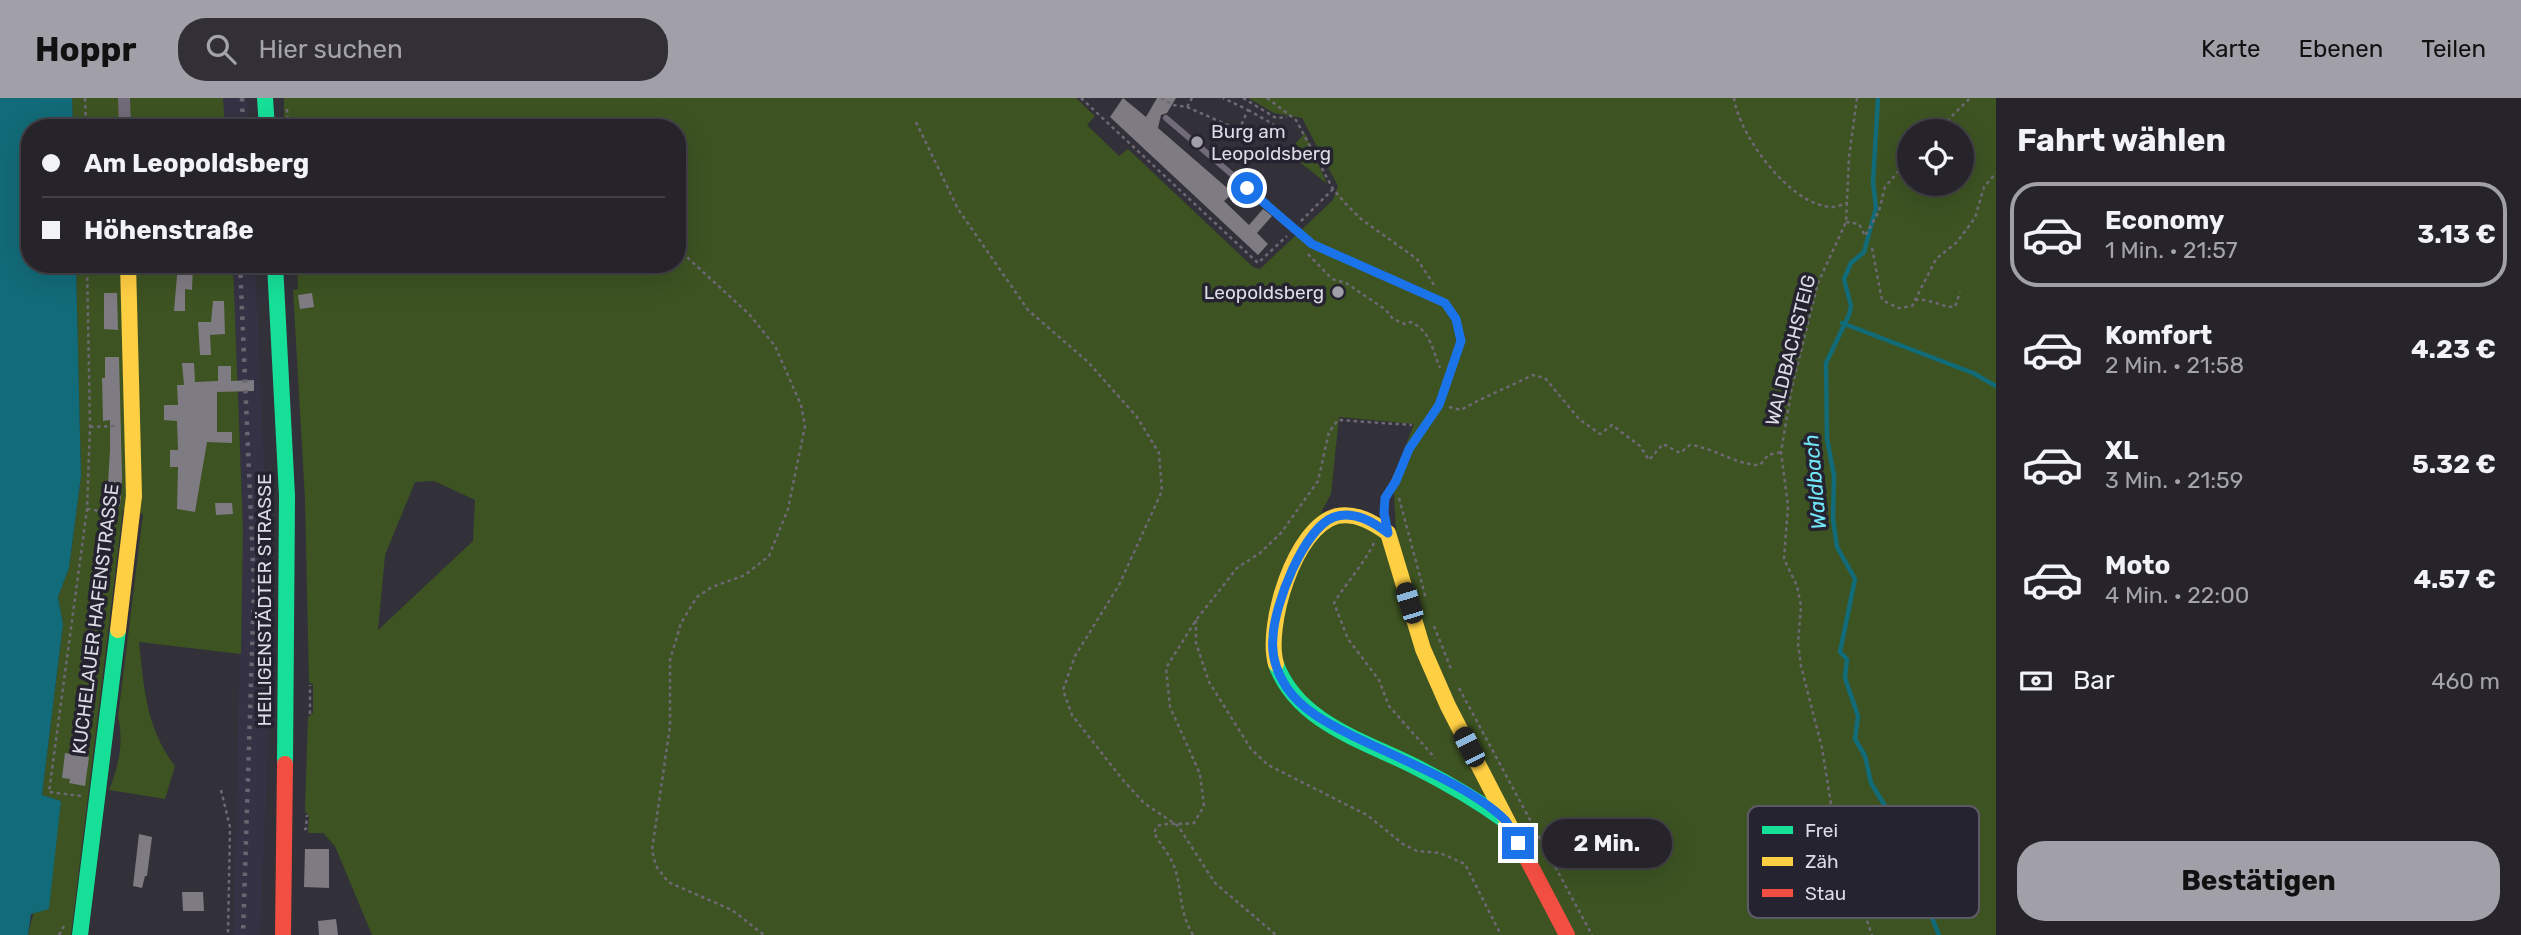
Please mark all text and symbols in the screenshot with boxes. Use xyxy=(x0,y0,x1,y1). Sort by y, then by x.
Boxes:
search box xyxy=(178,18,668,81)
text: Hoppr xyxy=(35,30,136,69)
icon: search xyxy=(202,30,240,68)
text: Hier suchen xyxy=(258,34,403,65)
text: Karte xyxy=(2201,35,2261,63)
text: Ebenen xyxy=(2299,35,2383,63)
text: Teilen xyxy=(2421,35,2486,63)
map controls xyxy=(1897,119,1974,196)
button: locate xyxy=(1897,119,1974,196)
place label: Burg am Leopoldsberg xyxy=(1211,120,1331,165)
text: Fahrt wählen xyxy=(2017,121,2226,159)
marker: Burg am Leopoldsberg xyxy=(1189,134,1205,150)
text: Am Leopoldsberg xyxy=(84,148,309,179)
route start xyxy=(1231,172,1263,204)
icon: car xyxy=(2021,203,2084,266)
text: Economy xyxy=(2105,205,2224,236)
text: Höhenstraße xyxy=(84,215,254,246)
text: 3.13 € xyxy=(2417,219,2496,250)
text: 1 Min. · 21:57 xyxy=(2105,236,2238,264)
street label: WALDBACHSTEIG xyxy=(1761,272,1820,428)
place label: Leopoldsberg xyxy=(1204,281,1324,304)
marker: Leopoldsberg xyxy=(1330,284,1346,300)
icon: car xyxy=(2021,318,2084,381)
text: Komfort xyxy=(2105,320,2212,351)
text: 4.23 € xyxy=(2411,334,2496,365)
text: 2 Min. · 21:58 xyxy=(2105,351,2244,379)
water label: Waldbach xyxy=(1798,433,1831,531)
icon: car xyxy=(2021,433,2084,496)
text: XL xyxy=(2105,435,2138,466)
text: 5.32 € xyxy=(2412,449,2496,480)
text: 3 Min. · 21:59 xyxy=(2105,466,2243,494)
street label: HEILIGENSTÄDTER STRASSE xyxy=(253,473,276,727)
street label: KUCHELAUER HAFENSTRASSE xyxy=(67,482,124,756)
icon: car xyxy=(2021,548,2084,611)
text: Moto xyxy=(2105,550,2170,581)
text: 4.57 € xyxy=(2413,564,2496,595)
car xyxy=(1393,580,1426,626)
text: 4 Min. · 22:00 xyxy=(2105,581,2249,609)
icon: cash xyxy=(2017,662,2055,700)
text: Bar xyxy=(2073,665,2115,696)
text: 460 m xyxy=(2431,667,2500,695)
car xyxy=(1451,724,1488,770)
legend xyxy=(1748,806,1979,918)
callout: 2 Min. xyxy=(1542,818,1672,868)
text: Frei xyxy=(1805,819,1838,842)
route end xyxy=(1502,827,1534,859)
text: 2 Min. xyxy=(1574,829,1640,857)
button: Bestätigen xyxy=(2017,841,2500,921)
text: Zäh xyxy=(1805,850,1838,873)
text: Stau xyxy=(1805,882,1846,905)

